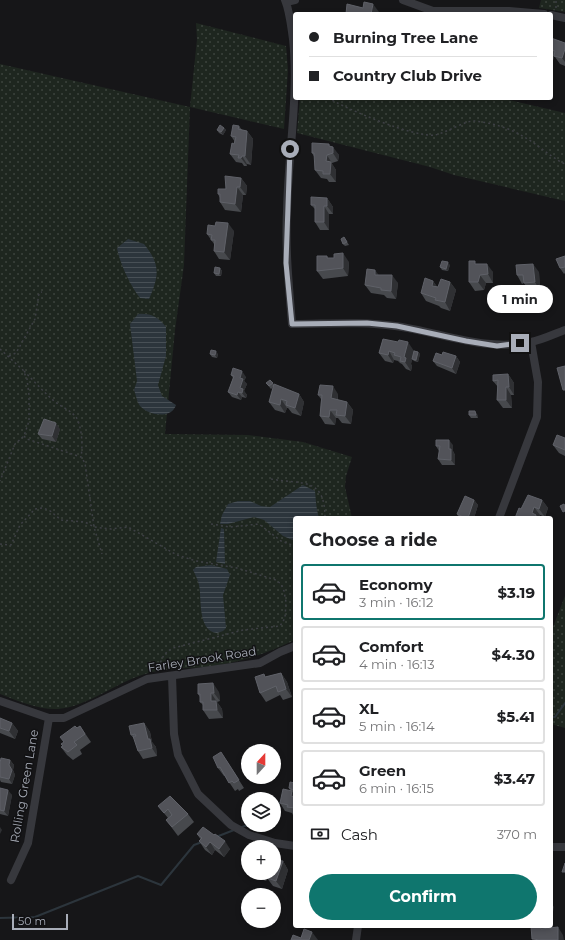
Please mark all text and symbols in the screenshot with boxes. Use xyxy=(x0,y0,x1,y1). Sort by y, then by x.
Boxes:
text: Burning Tree Lane xyxy=(333,28,478,47)
text: Country Club Drive xyxy=(333,66,482,85)
route start xyxy=(281,140,299,158)
callout: 1 min xyxy=(487,285,553,313)
text: 1 min xyxy=(502,291,538,307)
route end xyxy=(511,334,529,352)
text: Choose a ride xyxy=(309,529,437,551)
icon: car xyxy=(311,574,347,610)
text: Economy xyxy=(359,575,432,594)
text: $3.19 xyxy=(497,583,535,602)
text: 3 min · 16:12 xyxy=(359,594,433,610)
icon: car xyxy=(311,636,347,672)
text: Comfort xyxy=(359,637,424,656)
street label: Farley Brook Road xyxy=(147,643,257,675)
text: $4.30 xyxy=(491,645,535,664)
text: 4 min · 16:13 xyxy=(359,656,435,672)
icon: car xyxy=(311,698,347,734)
text: XL xyxy=(359,699,378,718)
text: $5.41 xyxy=(497,707,535,726)
text: 5 min · 16:14 xyxy=(359,718,435,734)
street label: Rolling Green Lane xyxy=(7,728,41,844)
north arrow xyxy=(241,744,281,784)
map controls xyxy=(241,744,281,928)
icon: car xyxy=(311,760,347,796)
text: Green xyxy=(359,761,406,780)
text: $3.47 xyxy=(494,769,535,788)
text: 6 min · 16:15 xyxy=(359,780,434,796)
button: layers xyxy=(241,792,281,832)
icon: cash xyxy=(309,823,331,845)
text: Cash xyxy=(341,825,378,844)
text: 370 m xyxy=(497,826,537,842)
button: + xyxy=(241,840,281,880)
button: Confirm xyxy=(309,874,537,920)
button: − xyxy=(241,888,281,928)
scale bar xyxy=(12,912,68,931)
text: 50 m xyxy=(18,914,46,928)

